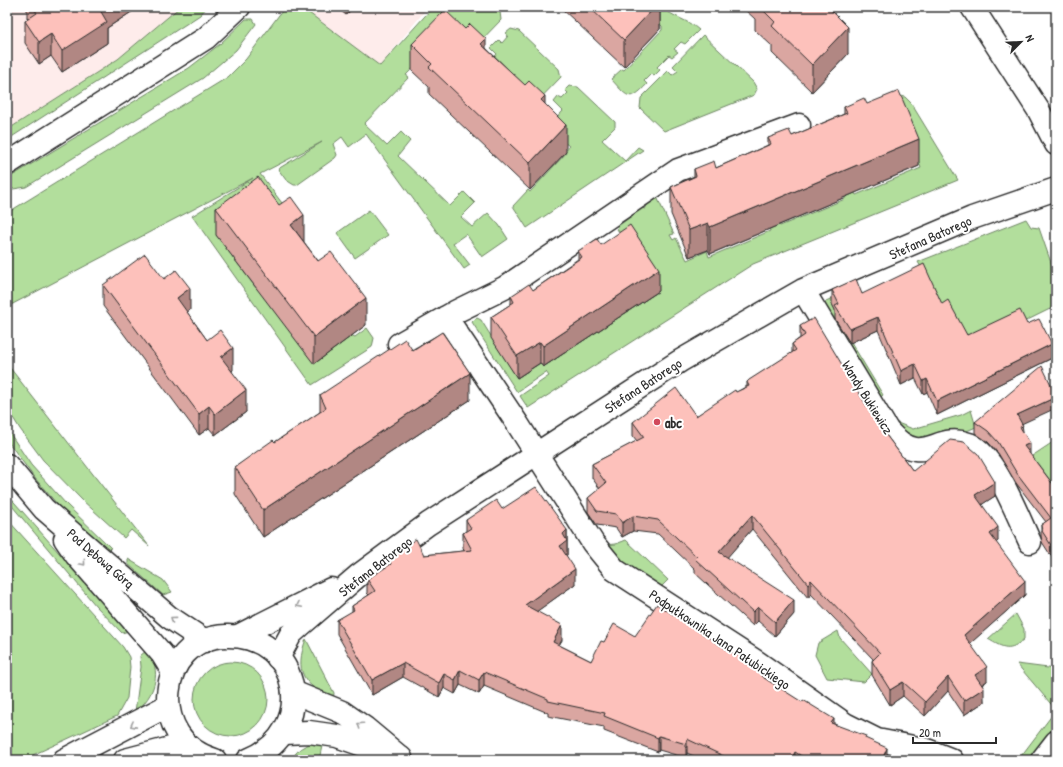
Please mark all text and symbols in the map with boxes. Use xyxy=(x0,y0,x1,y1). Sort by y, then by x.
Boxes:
north arrow xyxy=(1001,22,1041,62)
text: N xyxy=(1023,32,1038,44)
street label: Stefana Batorego xyxy=(886,210,975,265)
street label: Stefana Batorego xyxy=(601,353,686,418)
street label: Wandy Bukiewicz xyxy=(837,357,898,438)
place label: abc xyxy=(665,413,682,432)
marker: abc xyxy=(652,417,662,427)
street label: Pod Dębową Górą xyxy=(63,524,140,593)
street label: Stefana Batorego xyxy=(334,531,417,601)
one-way arrow xyxy=(78,558,86,566)
street label: Podpułkownika Jana Pałubickiego xyxy=(645,585,795,694)
one-way arrow xyxy=(296,600,304,608)
one-way arrow xyxy=(170,617,177,624)
scale bar xyxy=(913,719,996,745)
one-way arrow xyxy=(130,720,137,727)
one-way arrow xyxy=(358,723,365,730)
text: 20 m xyxy=(919,724,941,741)

